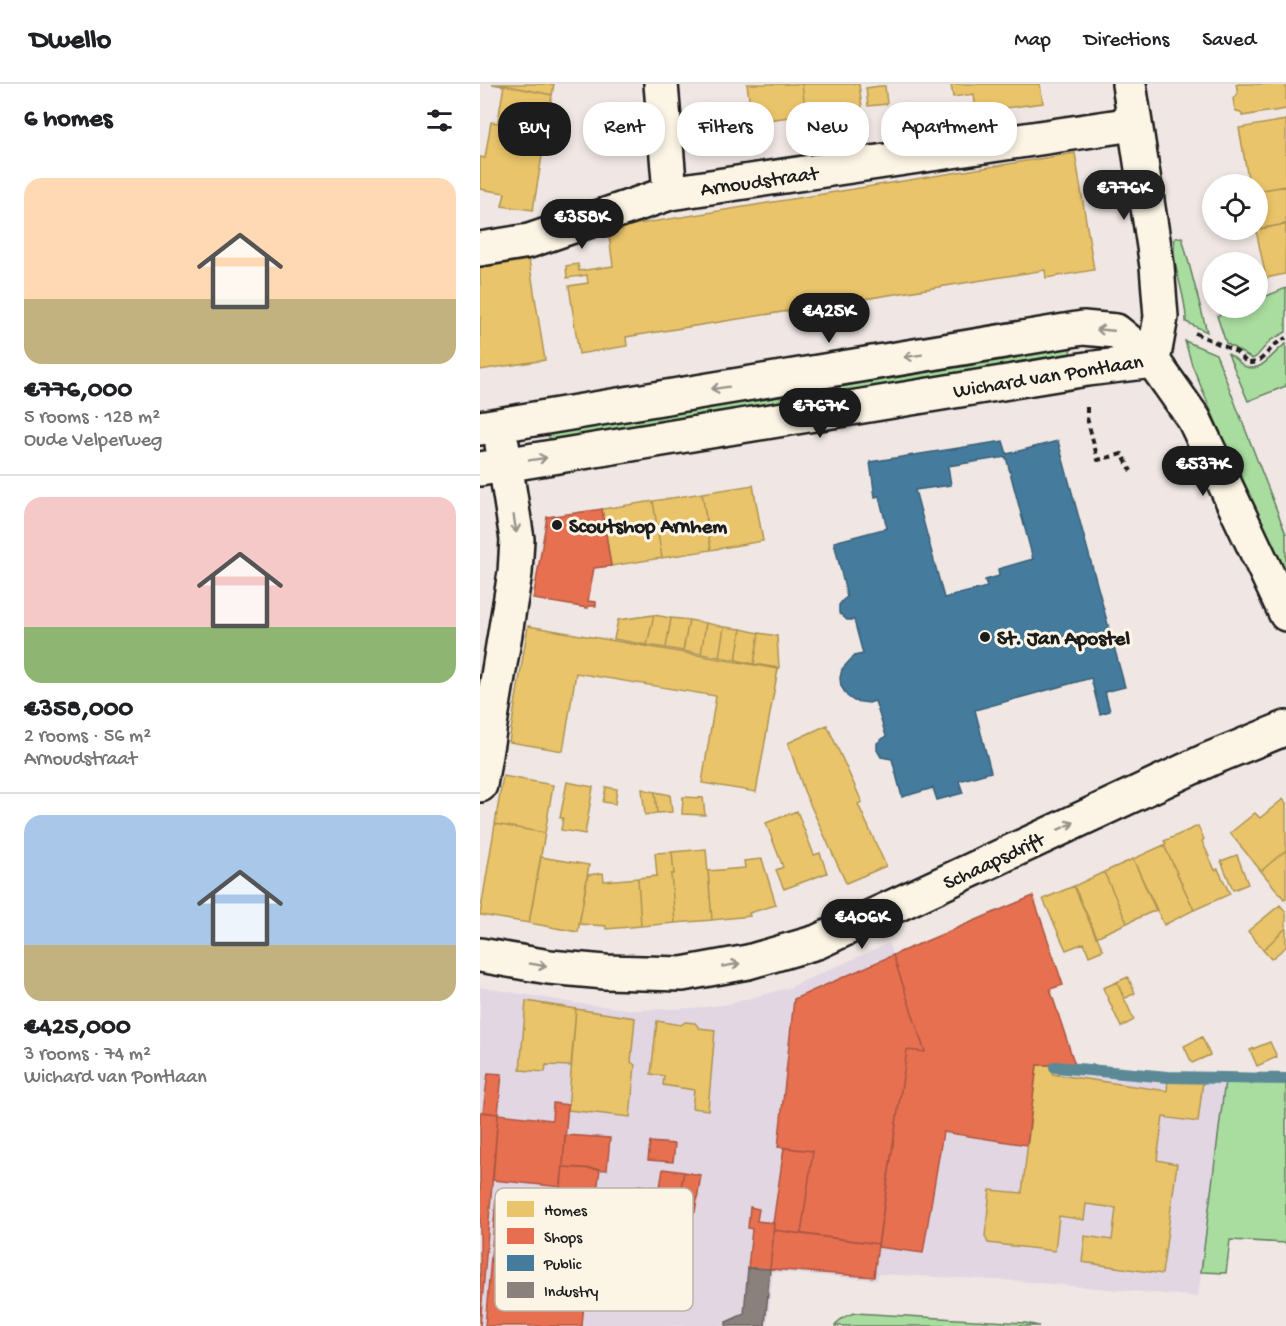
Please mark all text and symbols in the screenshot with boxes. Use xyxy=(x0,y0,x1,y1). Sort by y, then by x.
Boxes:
text: Dwello xyxy=(30,25,111,58)
text: Map xyxy=(1014,29,1051,54)
text: Directions xyxy=(1084,29,1169,54)
text: Saved xyxy=(1202,29,1256,54)
chip: Buy xyxy=(498,102,571,156)
chip: Rent xyxy=(583,102,665,156)
chip: Filters xyxy=(677,102,774,156)
chip: New xyxy=(786,102,869,156)
chip: Apartment xyxy=(881,102,1017,156)
icon: filters xyxy=(423,104,456,137)
text: 6 homes xyxy=(24,105,112,136)
street label: Arnoudstraat xyxy=(699,163,822,204)
pin: €776K xyxy=(1082,170,1166,221)
map controls xyxy=(1202,174,1268,318)
button: locate xyxy=(1202,174,1268,240)
text: €776K xyxy=(1097,178,1151,201)
pin: €358K xyxy=(540,199,624,250)
text: €358K xyxy=(555,207,609,230)
icon: home xyxy=(186,217,294,325)
button: layers xyxy=(1202,252,1268,318)
pin: €425K xyxy=(787,293,871,344)
text: €425K xyxy=(803,301,855,324)
one-way arrow xyxy=(1096,324,1116,335)
one-way arrow xyxy=(904,351,923,362)
street label: Wichard van Pontlaan xyxy=(952,351,1145,406)
text: €776,000 xyxy=(24,376,132,407)
one-way arrow xyxy=(711,383,731,394)
pin: €767K xyxy=(778,388,862,439)
text: €767K xyxy=(793,396,847,419)
text: 5 rooms · 128 m² xyxy=(24,407,160,430)
text: Oude Velperweg xyxy=(24,430,163,453)
pin: €537K xyxy=(1161,446,1245,497)
one-way arrow xyxy=(527,454,547,465)
text: €537K xyxy=(1176,454,1230,477)
one-way arrow xyxy=(510,514,521,533)
place label: Scoutshop Arnhem xyxy=(569,516,727,541)
marker: Scoutshop Arnhem xyxy=(550,518,564,532)
icon: home xyxy=(186,536,294,644)
place label: St. Jan Apostel xyxy=(997,628,1130,653)
marker: St. Jan Apostel xyxy=(978,630,992,644)
text: €358,000 xyxy=(24,695,133,726)
text: 2 rooms · 56 m² xyxy=(24,726,151,749)
text: Arnoudstraat xyxy=(24,749,137,772)
one-way arrow xyxy=(1056,820,1074,832)
street label: Schaapsdrift xyxy=(940,828,1051,898)
icon: home xyxy=(186,854,294,962)
pin: €406K xyxy=(820,899,904,950)
text: €406K xyxy=(835,907,889,930)
one-way arrow xyxy=(527,959,547,970)
one-way arrow xyxy=(721,959,741,970)
text: €425,000 xyxy=(24,1013,131,1044)
text: 3 rooms · 74 m² xyxy=(24,1044,151,1067)
text: Wichard van Pontlaan xyxy=(24,1067,207,1090)
legend xyxy=(495,1188,693,1311)
text: Homes xyxy=(544,1203,588,1222)
text: Shops xyxy=(544,1230,583,1249)
text: Public xyxy=(543,1257,582,1276)
text: Industry xyxy=(544,1284,598,1303)

